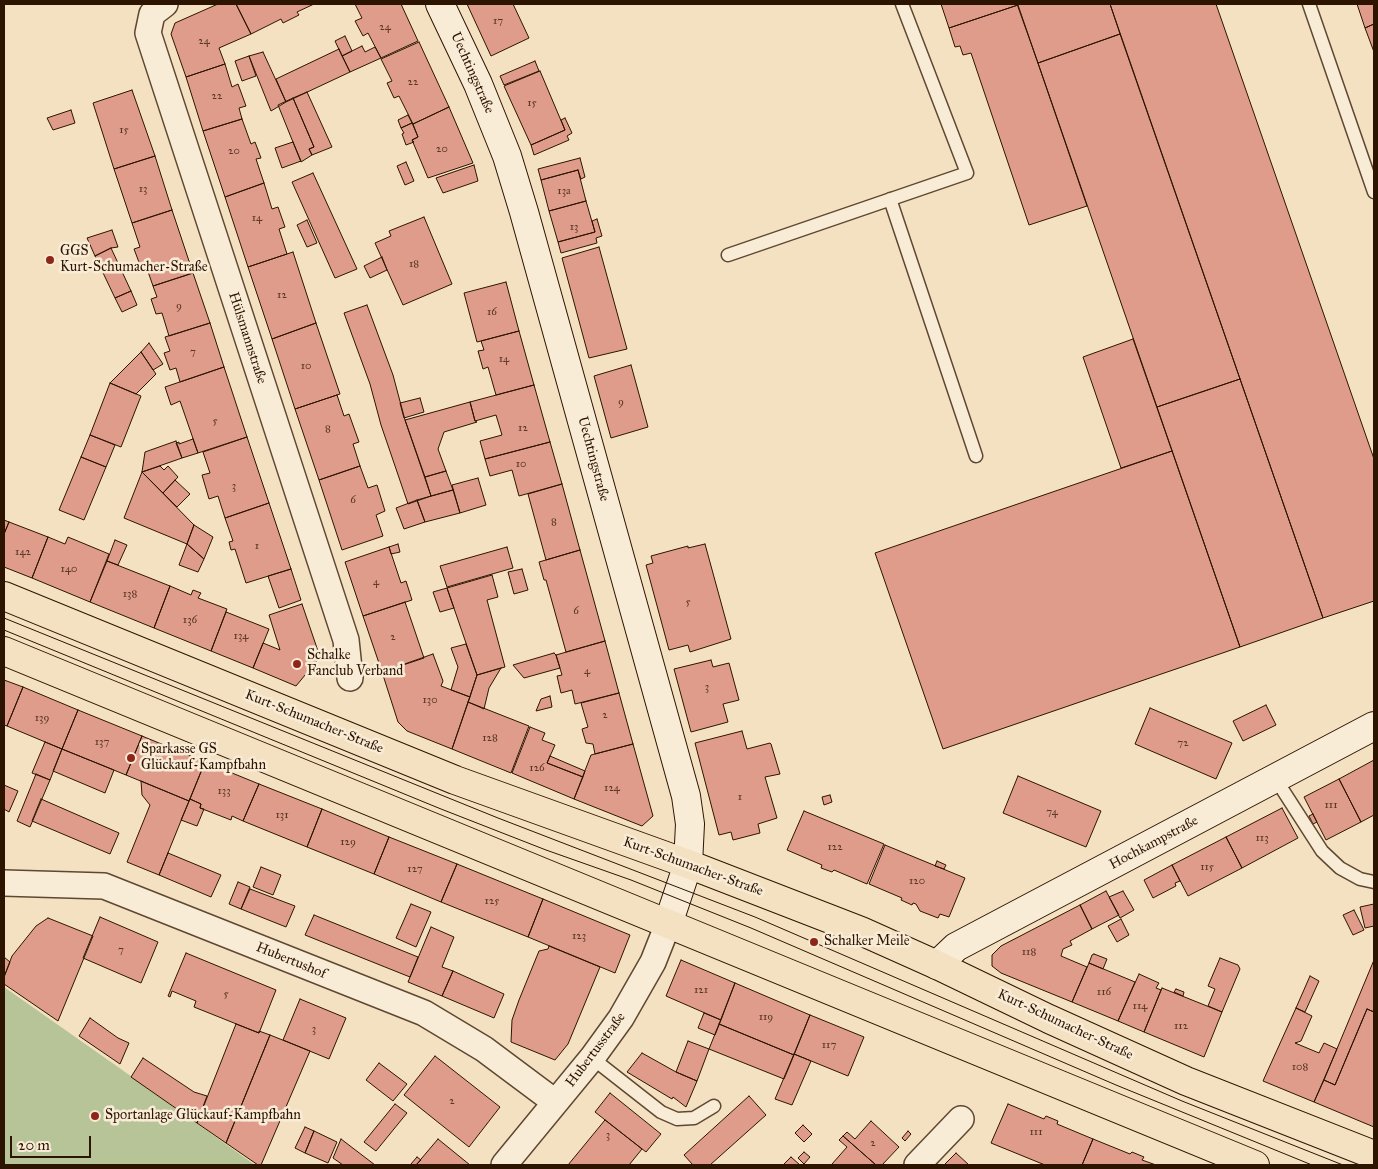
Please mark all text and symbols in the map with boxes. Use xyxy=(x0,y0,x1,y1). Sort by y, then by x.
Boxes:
house number: 17 xyxy=(493,14,503,28)
house number: 24 xyxy=(379,20,391,34)
street label: Uechtingstraße xyxy=(447,30,497,116)
house number: 24 xyxy=(198,34,210,48)
house number: 22 xyxy=(408,75,418,89)
house number: 22 xyxy=(212,89,222,103)
house number: 15 xyxy=(527,96,537,110)
house number: 15 xyxy=(119,123,129,137)
house number: 20 xyxy=(436,142,448,156)
house number: 20 xyxy=(228,144,240,158)
house number: 13 xyxy=(139,182,147,196)
house number: 13a xyxy=(557,184,571,198)
house number: 14 xyxy=(252,211,262,225)
house number: 13 xyxy=(570,220,578,234)
place label: GGS Kurt-Schumacher-Straße xyxy=(60,244,208,276)
marker: GGS Kurt-Schumacher-Straße xyxy=(44,254,56,266)
house number: 18 xyxy=(409,257,419,271)
house number: 12 xyxy=(277,288,287,302)
street label: Hülsmannstraße xyxy=(224,290,270,386)
house number: 9 xyxy=(176,299,182,313)
house number: 16 xyxy=(487,305,497,319)
house number: 7 xyxy=(190,345,196,359)
house number: 14 xyxy=(499,352,509,366)
house number: 10 xyxy=(301,359,311,373)
house number: 9 xyxy=(618,395,624,409)
house number: 5 xyxy=(212,414,218,428)
street label: Uechtingstraße xyxy=(574,415,612,503)
house number: 12 xyxy=(518,421,528,435)
house number: 8 xyxy=(325,422,331,436)
house number: 10 xyxy=(516,457,526,471)
house number: 3 xyxy=(232,479,236,493)
house number: 6 xyxy=(350,493,356,507)
house number: 8 xyxy=(551,515,557,529)
house number: 1 xyxy=(255,539,259,553)
house number: 142 xyxy=(15,545,31,559)
house number: 140 xyxy=(61,562,77,576)
house number: 4 xyxy=(373,575,379,589)
house number: 138 xyxy=(123,587,137,601)
house number: 5 xyxy=(685,595,691,609)
house number: 6 xyxy=(573,604,579,618)
house number: 136 xyxy=(183,613,197,627)
house number: 134 xyxy=(234,629,248,643)
house number: 2 xyxy=(390,630,396,644)
place label: Schalke Fanclub Verband xyxy=(307,648,403,680)
marker: Schalke Fanclub Verband xyxy=(291,658,303,670)
house number: 4 xyxy=(584,664,590,678)
house number: 3 xyxy=(705,680,709,694)
street label: Kurt-Schumacher-Straße xyxy=(242,687,386,757)
house number: 130 xyxy=(422,693,438,707)
house number: 2 xyxy=(602,708,608,722)
house number: 139 xyxy=(35,711,49,725)
house number: 128 xyxy=(482,731,498,745)
house number: 137 xyxy=(95,735,109,749)
house number: 72 xyxy=(1177,736,1189,750)
place label: Sparkasse GS Glückauf-Kampfbahn xyxy=(141,742,266,774)
marker: Sparkasse GS Glückauf-Kampfbahn xyxy=(125,752,137,764)
house number: 126 xyxy=(529,761,545,775)
house number: 124 xyxy=(604,781,620,795)
house number: 133 xyxy=(217,784,231,798)
house number: 1 xyxy=(738,790,742,804)
house number: 111 xyxy=(1324,798,1338,812)
house number: 74 xyxy=(1046,805,1058,819)
house number: 131 xyxy=(275,808,289,822)
street label: Hochkampstraße xyxy=(1107,813,1201,873)
house number: 113 xyxy=(1255,831,1269,845)
street label: Kurt-Schumacher-Straße xyxy=(621,834,765,900)
house number: 129 xyxy=(340,835,356,849)
house number: 122 xyxy=(827,840,843,854)
house number: 115 xyxy=(1200,860,1214,874)
house number: 127 xyxy=(407,862,423,876)
house number: 120 xyxy=(909,874,925,888)
house number: 125 xyxy=(485,894,499,908)
house number: 123 xyxy=(572,929,586,943)
place label: Schalker Meile xyxy=(824,934,909,950)
marker: Schalker Meile xyxy=(808,936,820,948)
street label: Hubertushof xyxy=(253,939,329,983)
house number: 7 xyxy=(118,943,124,957)
house number: 118 xyxy=(1022,945,1036,959)
house number: 121 xyxy=(694,983,708,997)
house number: 116 xyxy=(1097,985,1111,999)
street label: Kurt-Schumacher-Straße xyxy=(995,986,1135,1064)
house number: 5 xyxy=(223,987,229,1001)
house number: 114 xyxy=(1133,999,1147,1013)
street label: Hubertusstraße xyxy=(562,1009,630,1091)
house number: 119 xyxy=(759,1010,773,1024)
house number: 112 xyxy=(1174,1019,1188,1033)
house number: 3 xyxy=(312,1022,316,1036)
house number: 117 xyxy=(822,1038,836,1052)
house number: 108 xyxy=(1292,1060,1308,1074)
house number: 2 xyxy=(449,1094,455,1108)
place label: Sportanlage Glückauf-Kampfbahn xyxy=(105,1108,301,1124)
marker: Sportanlage Glückauf-Kampfbahn xyxy=(89,1110,101,1122)
house number: 111 xyxy=(1029,1125,1043,1139)
scale bar xyxy=(12,1126,94,1158)
house number: 3 xyxy=(606,1128,610,1142)
text: 20 m xyxy=(18,1136,50,1154)
house number: 2 xyxy=(870,1136,876,1150)

